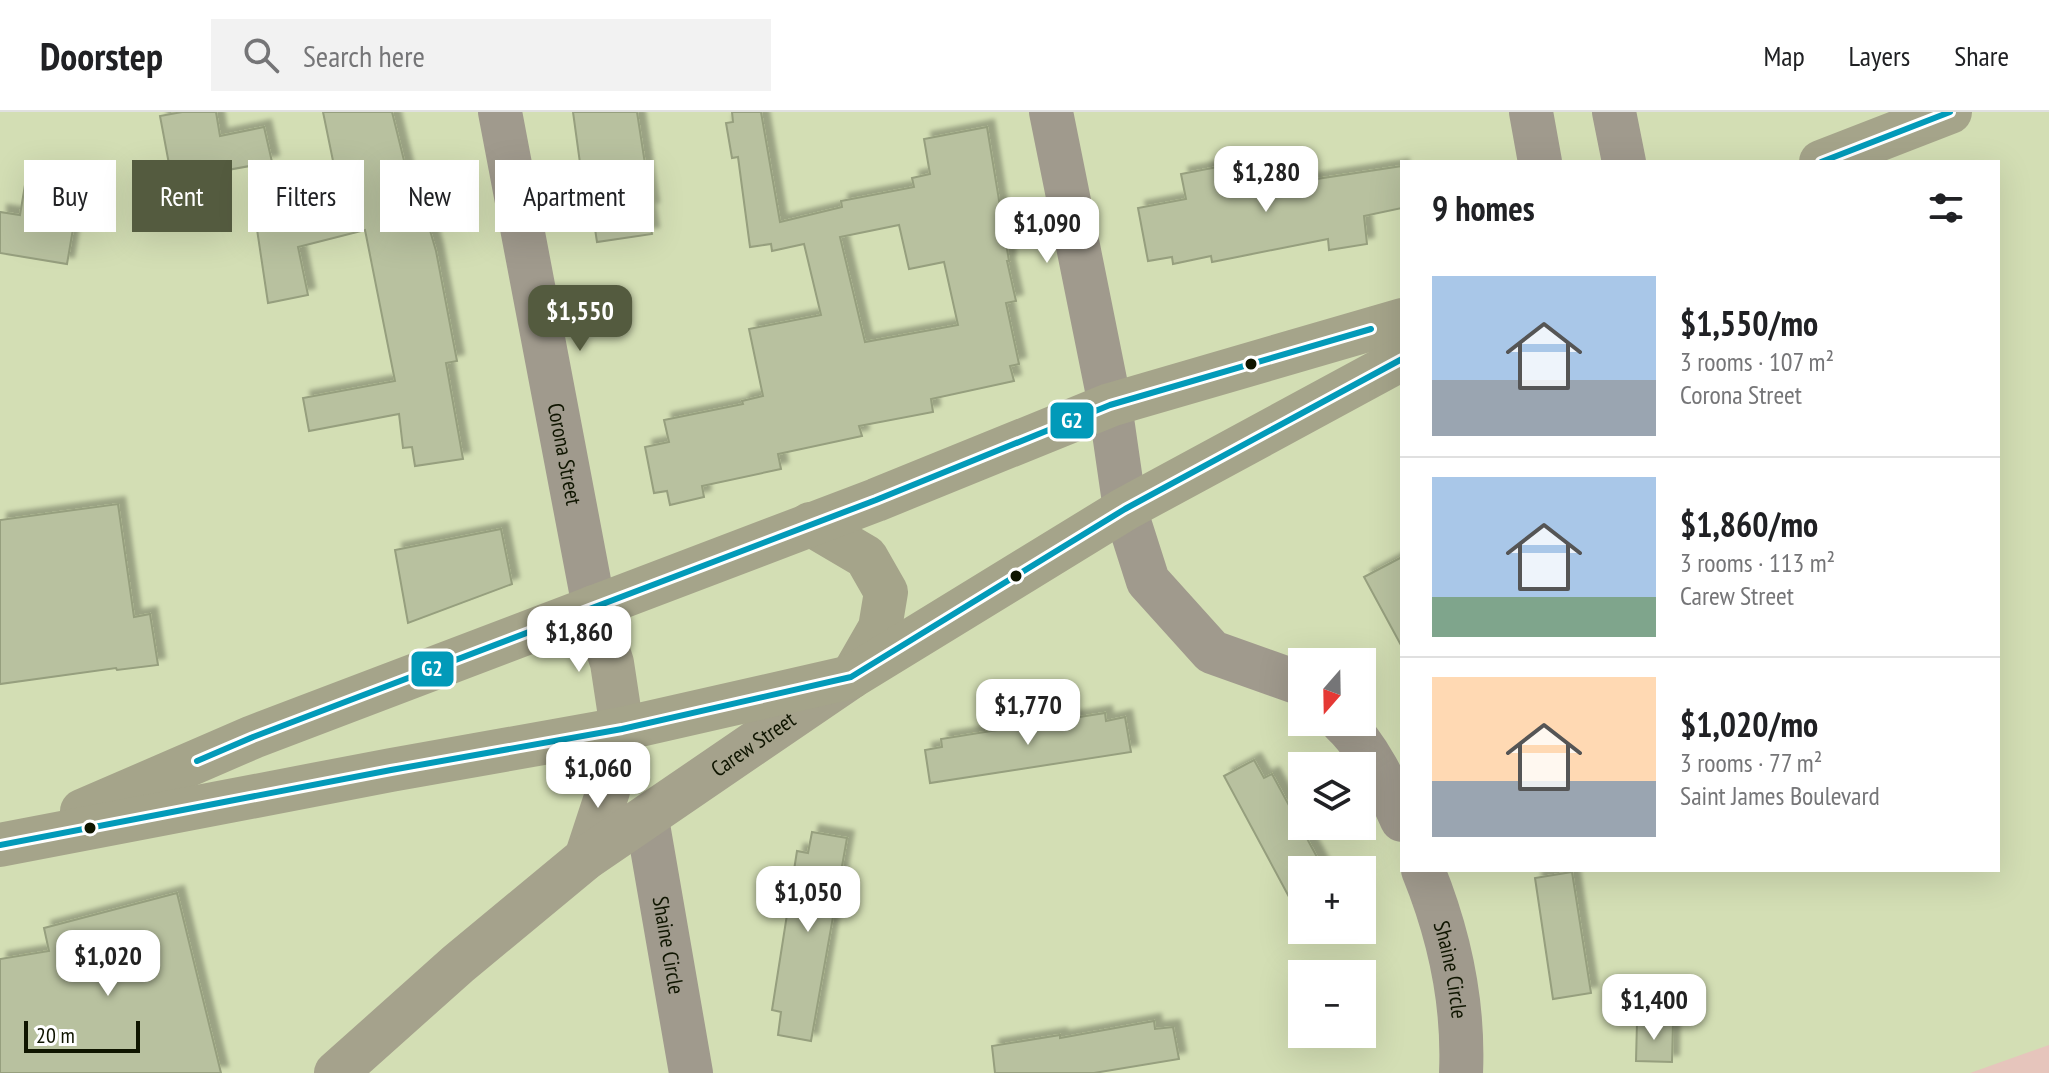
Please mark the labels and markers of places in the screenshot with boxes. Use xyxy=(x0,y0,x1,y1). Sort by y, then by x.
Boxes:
pin: $1,280 xyxy=(1201,146,1331,214)
pin: $1,090 xyxy=(982,197,1112,265)
pin: $1,550 xyxy=(515,285,645,353)
unlabelled marker xyxy=(1243,356,1259,372)
unlabelled marker xyxy=(1008,568,1024,584)
pin: $1,860 xyxy=(514,606,644,674)
pin: $1,770 xyxy=(963,679,1093,747)
pin: $1,060 xyxy=(533,742,663,810)
unlabelled marker xyxy=(82,820,98,836)
pin: $1,050 xyxy=(743,866,873,934)
pin: $1,020 xyxy=(43,930,173,998)
pin: $1,400 xyxy=(1589,974,1719,1042)

